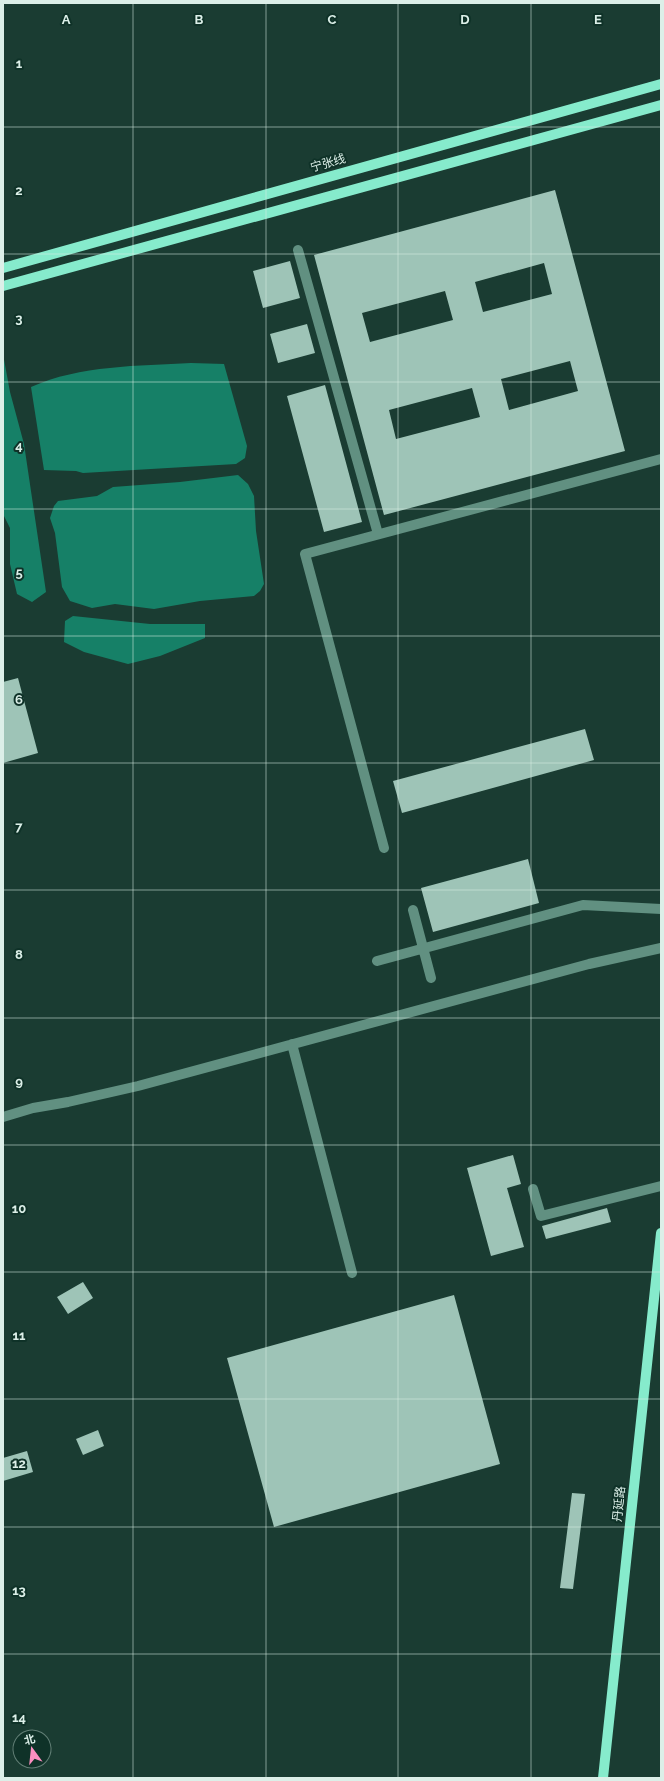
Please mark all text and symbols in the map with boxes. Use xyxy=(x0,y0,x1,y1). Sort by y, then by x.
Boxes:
text: A xyxy=(62,12,71,27)
text: B xyxy=(195,12,204,27)
text: C xyxy=(328,12,337,27)
text: D xyxy=(460,12,470,27)
text: E xyxy=(594,12,602,27)
text: 1 xyxy=(16,56,23,71)
street label: 宁张线 xyxy=(309,151,347,175)
text: 2 xyxy=(15,183,23,198)
text: 3 xyxy=(15,311,23,326)
text: 4 xyxy=(15,438,23,453)
text: 5 xyxy=(15,565,23,580)
text: 6 xyxy=(15,692,23,707)
text: 7 xyxy=(15,819,23,834)
text: 8 xyxy=(15,947,23,962)
text: 9 xyxy=(15,1074,23,1089)
text: 10 xyxy=(12,1201,26,1216)
text: 11 xyxy=(13,1328,26,1343)
text: 12 xyxy=(12,1456,26,1471)
street label: 丹延路 xyxy=(610,1485,628,1523)
text: 13 xyxy=(12,1583,26,1598)
text: 14 xyxy=(12,1710,26,1725)
north arrow xyxy=(12,1729,52,1769)
text: 北 xyxy=(23,1732,37,1748)

